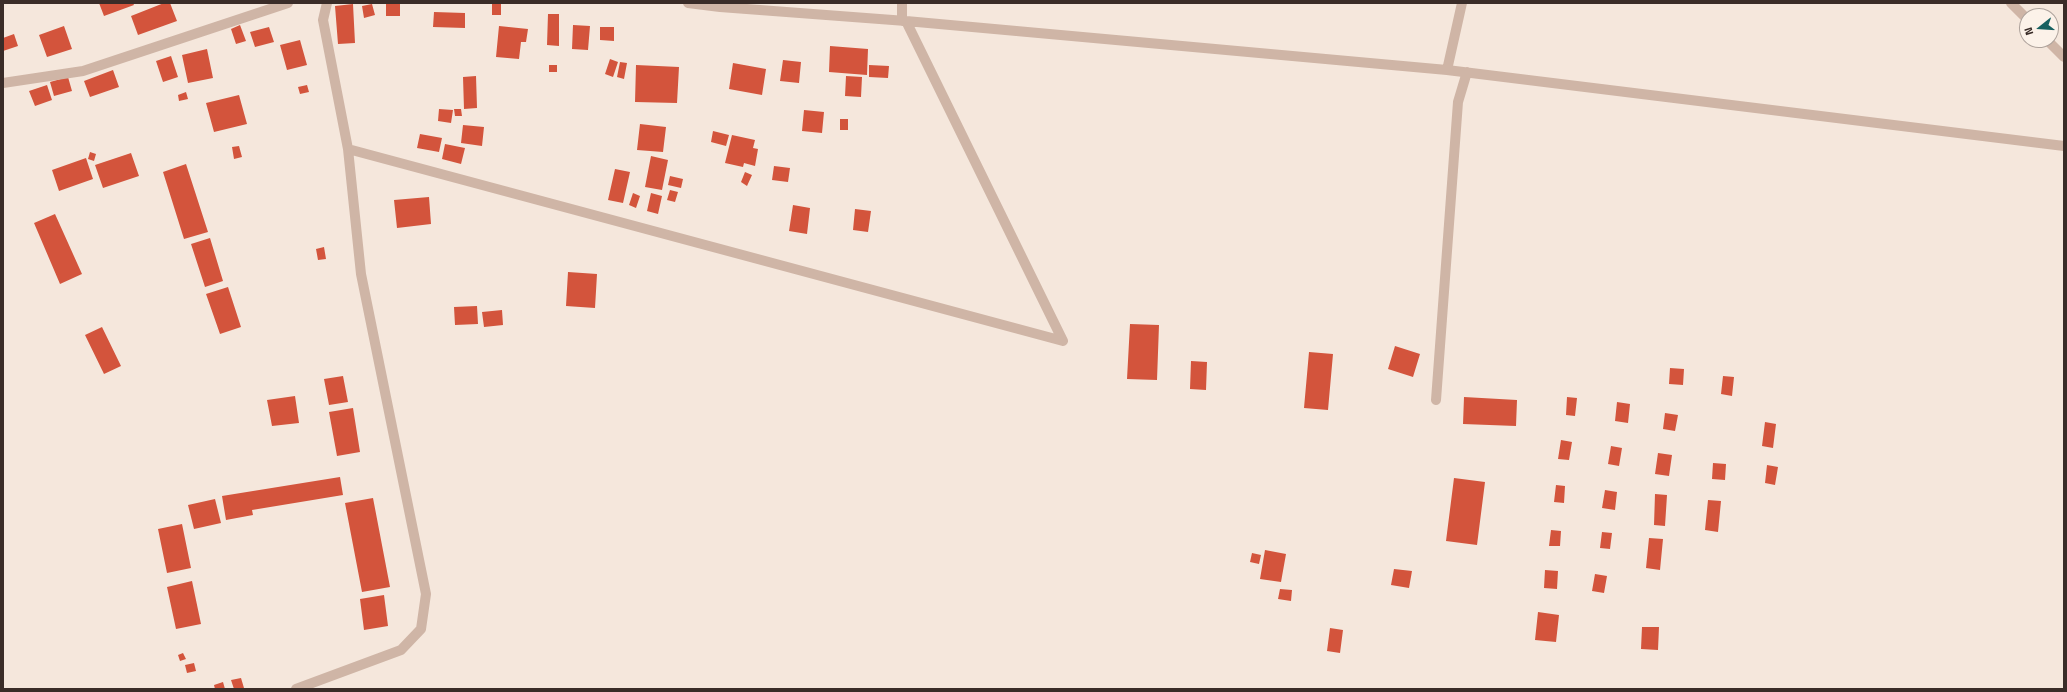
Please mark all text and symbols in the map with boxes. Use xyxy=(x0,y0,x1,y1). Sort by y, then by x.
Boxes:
north arrow xyxy=(2019,8,2059,48)
text: N xyxy=(2020,25,2037,37)

